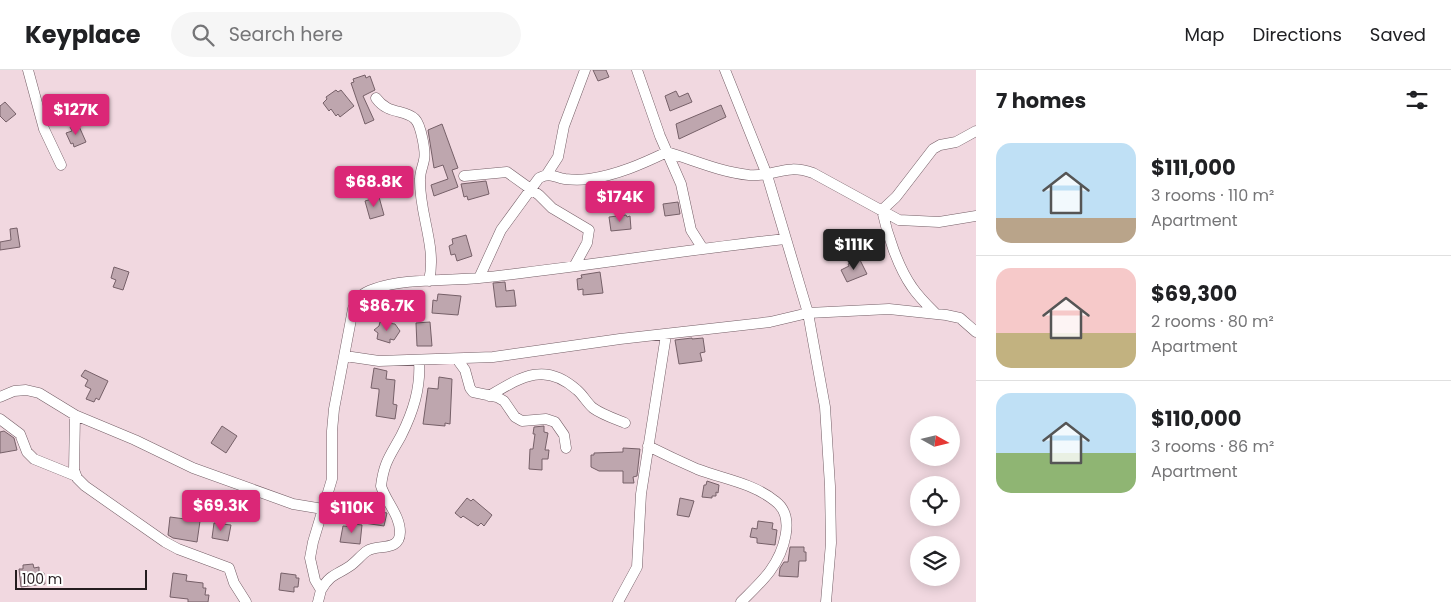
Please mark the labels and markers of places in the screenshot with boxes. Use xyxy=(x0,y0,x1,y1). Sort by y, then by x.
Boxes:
pin: $127K xyxy=(41,93,111,136)
pin: $68.8K xyxy=(333,166,415,208)
pin: $174K xyxy=(585,180,655,223)
pin: $111K xyxy=(819,228,889,271)
pin: $86.7K xyxy=(346,290,428,332)
pin: $69.3K xyxy=(180,490,262,532)
pin: $110K xyxy=(317,492,387,534)

